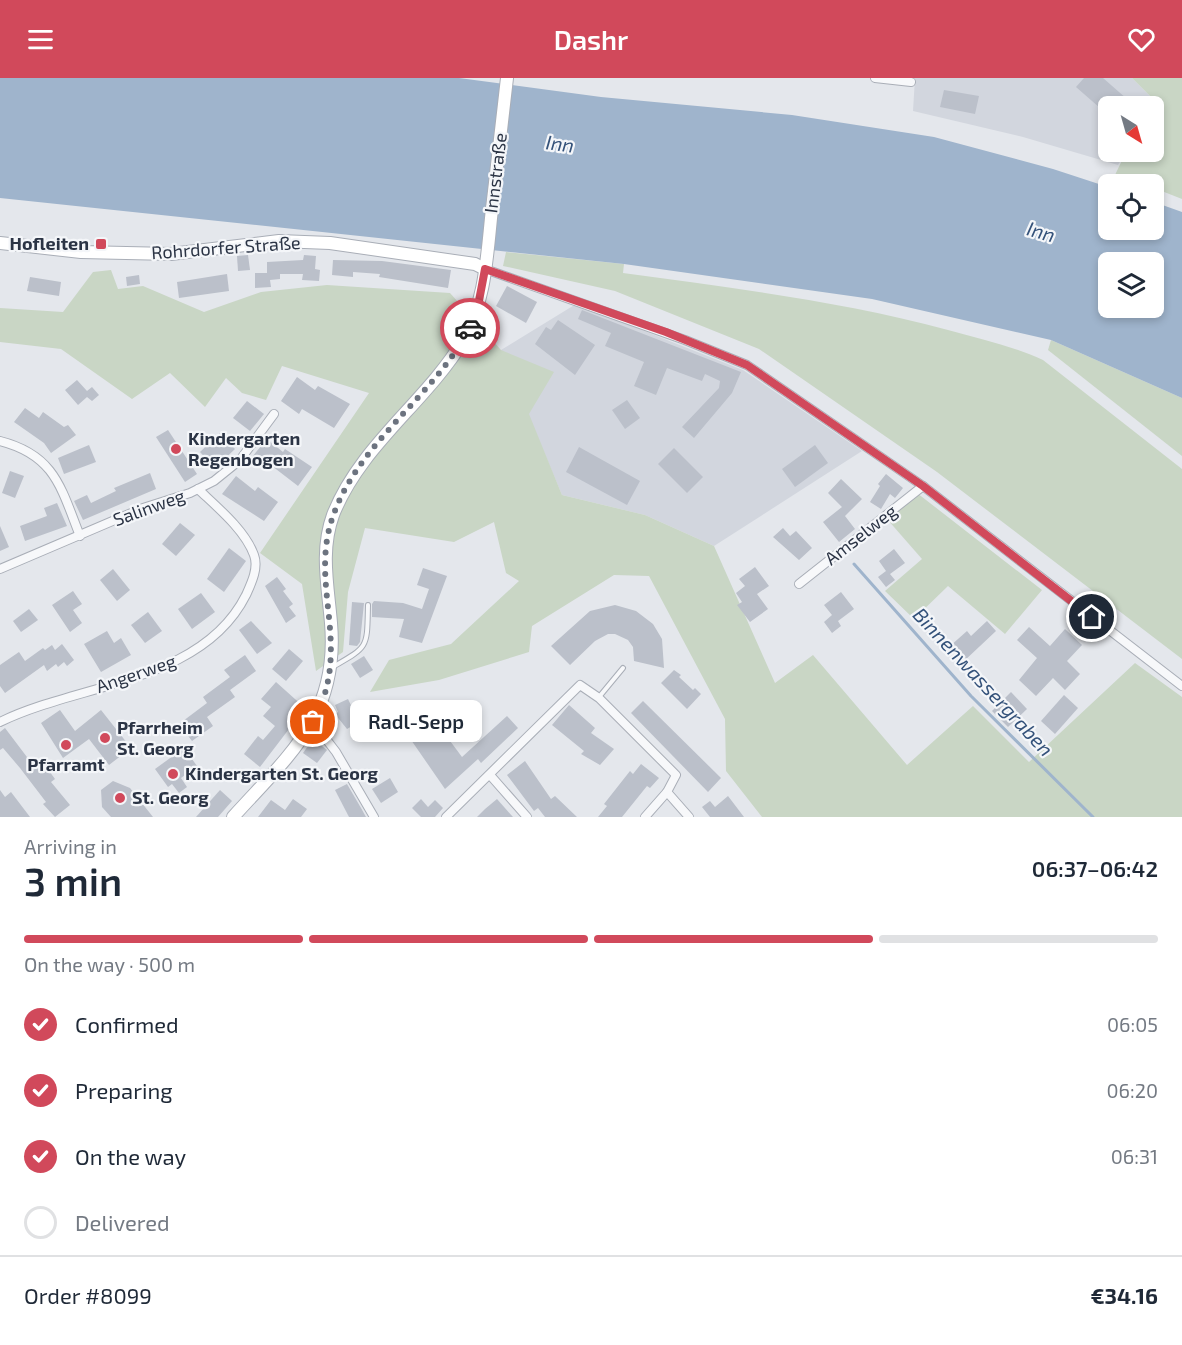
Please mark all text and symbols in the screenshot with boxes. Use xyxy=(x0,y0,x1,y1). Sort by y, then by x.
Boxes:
icon: menu xyxy=(24,23,57,56)
text: Dashr xyxy=(554,23,628,55)
icon: heart xyxy=(1125,23,1158,56)
north arrow xyxy=(1098,96,1164,162)
map controls xyxy=(1098,96,1164,318)
water label: Inn xyxy=(544,129,576,157)
street label: Innstraße xyxy=(479,132,511,214)
button: locate xyxy=(1098,174,1164,240)
water label: Inn xyxy=(1024,216,1058,246)
street label: Rohrdorfer Straße xyxy=(151,231,301,263)
place label: Hofleiten xyxy=(10,232,89,254)
marker: Hofleiten xyxy=(94,237,108,251)
button: layers xyxy=(1098,252,1164,318)
courier xyxy=(440,298,500,358)
icon: car xyxy=(454,312,487,345)
place label: Kindergarten Regenbogen xyxy=(188,427,300,470)
marker: Kindergarten Regenbogen xyxy=(169,442,183,456)
street label: Salinweg xyxy=(110,484,188,530)
street label: Amselweg xyxy=(820,499,901,569)
pin xyxy=(1066,591,1117,642)
icon: home xyxy=(1075,600,1108,633)
water label: Binnenwassergraben xyxy=(909,602,1059,761)
street label: Angerweg xyxy=(93,649,178,697)
pin xyxy=(287,696,338,747)
callout: Radl-Sepp xyxy=(349,701,481,743)
icon: bag xyxy=(296,705,329,738)
text: Radl-Sepp xyxy=(368,709,464,733)
place label: Pfarrheim St. Georg xyxy=(117,716,203,759)
marker: Pfarrheim St. Georg xyxy=(98,731,112,745)
marker: Pfarramt xyxy=(59,738,73,752)
place label: Pfarramt xyxy=(27,753,105,775)
place label: Kindergarten St. Georg xyxy=(185,762,379,784)
marker: Kindergarten St. Georg xyxy=(166,767,180,781)
place label: St. Georg xyxy=(132,786,209,808)
marker: St. Georg xyxy=(113,791,127,805)
text: Arriving in xyxy=(24,834,117,858)
text: 06:37–06:42 xyxy=(1032,855,1158,881)
text: 3 min xyxy=(24,857,122,904)
text: On the way · 500 m xyxy=(24,952,195,976)
icon: check xyxy=(24,1008,57,1041)
text: Confirmed xyxy=(75,1011,179,1037)
text: 06:05 xyxy=(1107,1012,1158,1036)
icon: check xyxy=(24,1074,57,1107)
text: Preparing xyxy=(75,1077,173,1103)
text: 06:20 xyxy=(1106,1078,1158,1102)
icon: check xyxy=(24,1140,57,1173)
text: On the way xyxy=(75,1143,186,1169)
text: 06:31 xyxy=(1111,1144,1158,1168)
text: Delivered xyxy=(75,1209,170,1235)
text: Order #8099 xyxy=(24,1282,152,1308)
text: €34.16 xyxy=(1090,1282,1158,1308)

